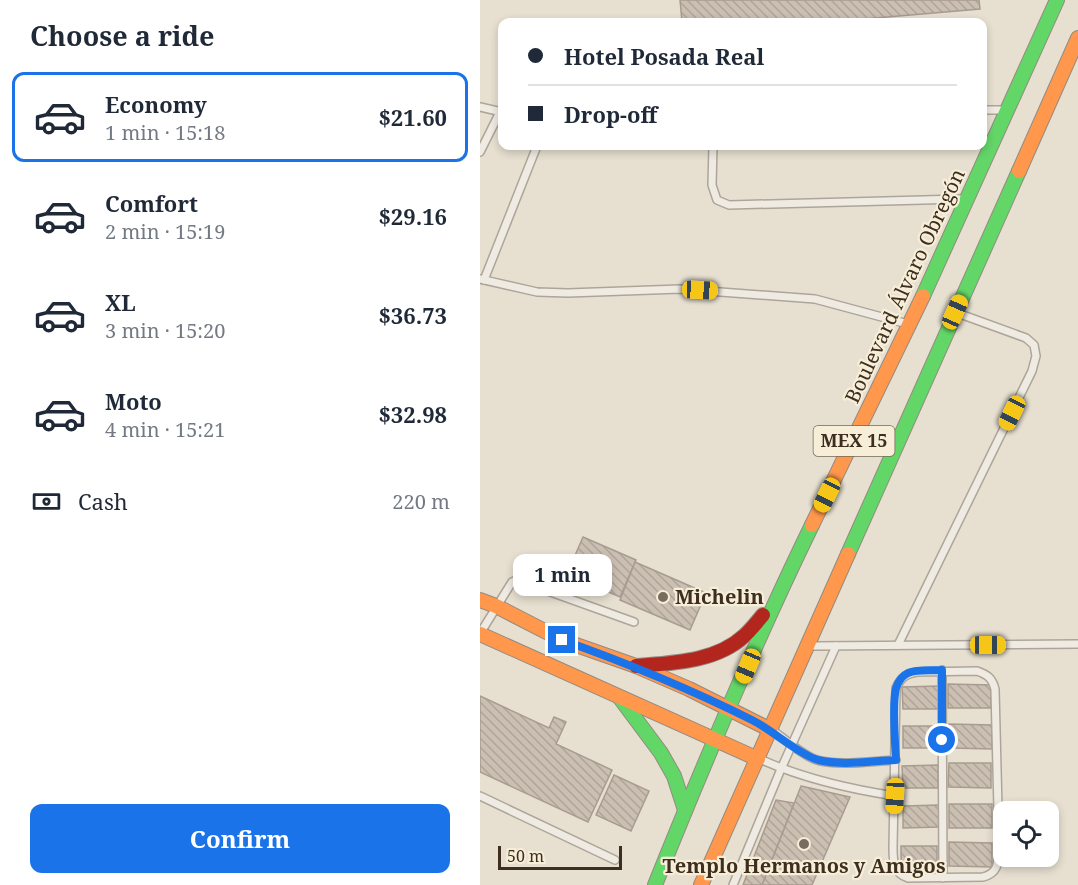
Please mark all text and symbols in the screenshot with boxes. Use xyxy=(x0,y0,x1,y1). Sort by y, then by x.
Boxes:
text: Choose a ride xyxy=(30,17,215,54)
text: Hotel Posada Real xyxy=(564,41,764,71)
text: Economy xyxy=(105,89,207,119)
icon: car xyxy=(33,90,87,144)
text: Drop-off xyxy=(564,99,657,129)
text: $21.60 xyxy=(378,102,447,132)
text: 1 min · 15:18 xyxy=(105,119,225,146)
street label: Boulevard Álvaro Obregón xyxy=(838,164,971,407)
text: Comfort xyxy=(105,188,198,218)
icon: car xyxy=(33,189,87,243)
text: $29.16 xyxy=(378,201,447,231)
text: 2 min · 15:19 xyxy=(105,218,225,245)
car xyxy=(682,280,718,300)
text: XL xyxy=(105,287,136,317)
icon: car xyxy=(33,288,87,342)
car xyxy=(939,292,971,332)
text: $36.73 xyxy=(378,300,447,330)
text: 3 min · 15:20 xyxy=(105,317,225,344)
text: Moto xyxy=(105,386,162,416)
icon: car xyxy=(33,387,87,441)
car xyxy=(996,393,1028,433)
text: $32.98 xyxy=(378,399,447,429)
text: 4 min · 15:21 xyxy=(105,416,225,443)
road number: MEX 15 xyxy=(814,426,895,456)
car xyxy=(811,475,843,515)
icon: cash xyxy=(30,485,63,518)
text: Cash xyxy=(78,486,128,516)
text: 220 m xyxy=(392,488,450,515)
callout: 1 min xyxy=(512,553,612,595)
text: 1 min xyxy=(534,561,591,588)
place label: Michelin xyxy=(675,583,764,610)
marker: Michelin xyxy=(656,590,670,604)
route end xyxy=(548,626,575,653)
car xyxy=(970,636,1006,654)
car xyxy=(733,646,763,686)
route start xyxy=(928,726,955,753)
car xyxy=(885,778,905,814)
map controls xyxy=(993,801,1059,867)
button: locate xyxy=(993,801,1059,867)
button: Confirm xyxy=(30,804,450,873)
marker: Templo Hermanos y Amigos xyxy=(797,837,811,851)
scale bar xyxy=(498,843,622,870)
text: 50 m xyxy=(507,845,544,867)
place label: Templo Hermanos y Amigos xyxy=(662,852,946,879)

